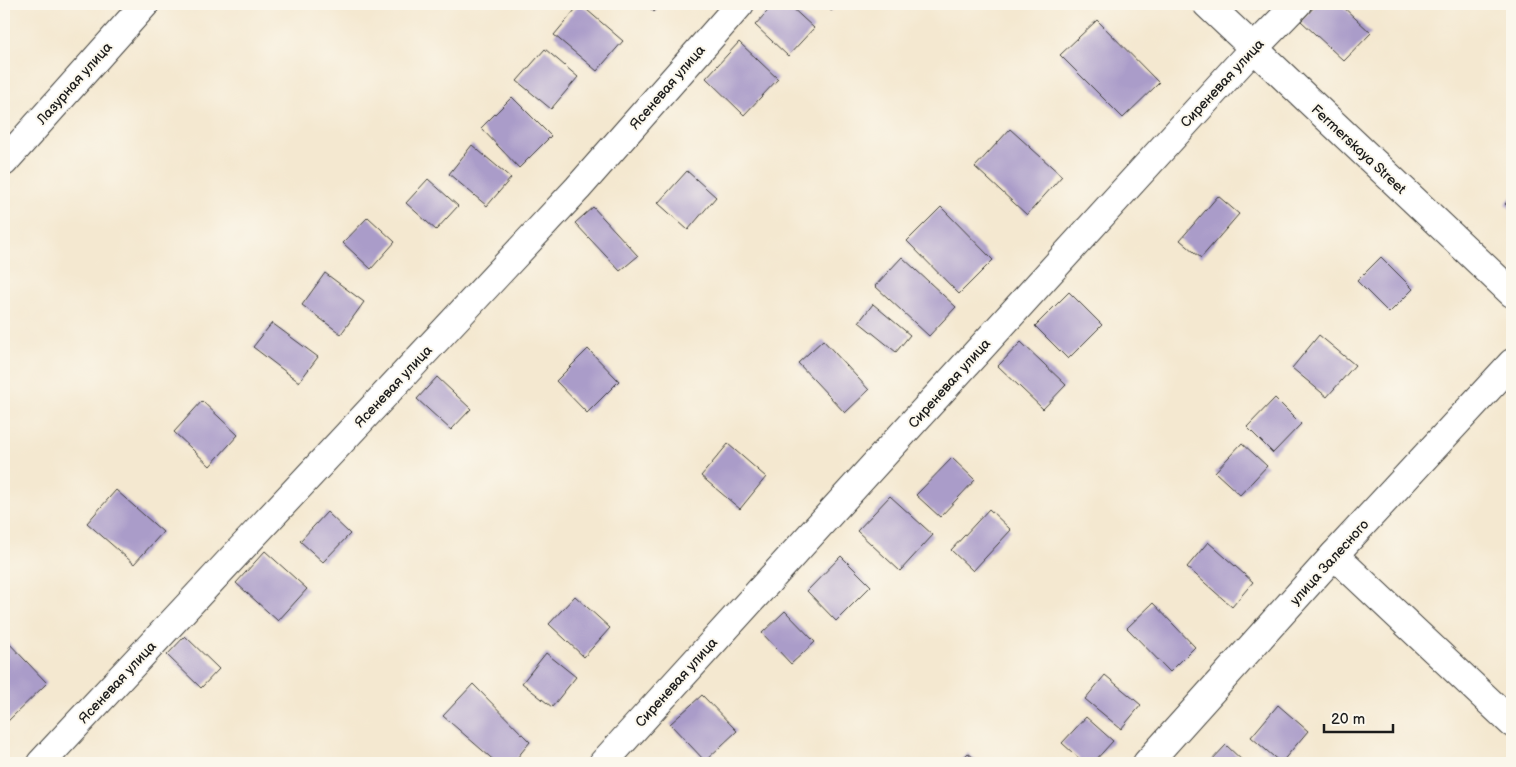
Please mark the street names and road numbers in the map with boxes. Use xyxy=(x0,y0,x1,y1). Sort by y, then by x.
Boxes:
street label: Сиреневая улица xyxy=(1177,35,1268,131)
street label: Лазурная улица xyxy=(32,38,116,129)
street label: Ясеневая улица xyxy=(626,41,709,133)
street label: Fermerskaya Street xyxy=(1308,101,1410,198)
street label: Сиреневая улица xyxy=(905,335,995,432)
street label: Ясеневая улица xyxy=(351,341,436,431)
street label: улица Залесного xyxy=(1286,516,1372,609)
street label: Сиреневая улица xyxy=(632,634,722,731)
street label: Ясеневая улица xyxy=(75,637,160,727)

